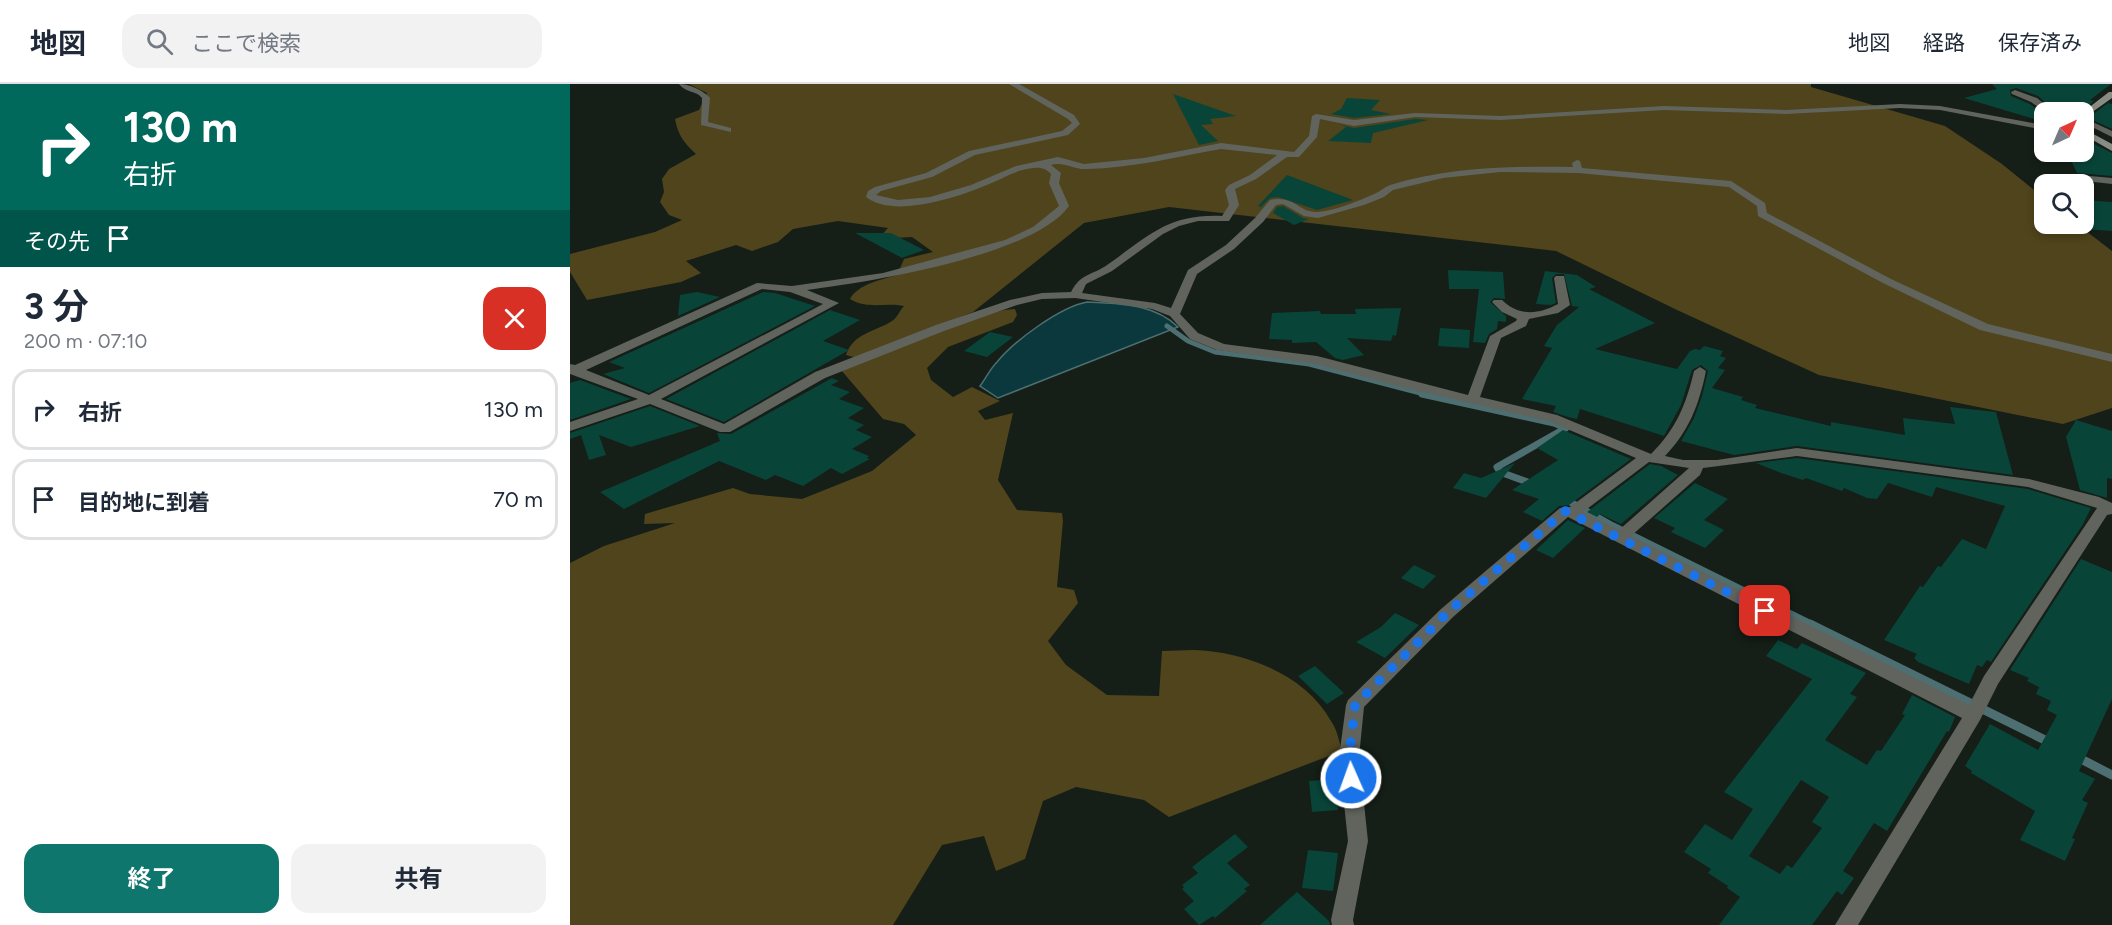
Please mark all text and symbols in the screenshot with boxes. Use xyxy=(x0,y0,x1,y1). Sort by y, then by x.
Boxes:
search box xyxy=(122,14,542,68)
icon: search xyxy=(143,25,176,58)
text: 地図 xyxy=(30,26,86,60)
text: ここで検索 xyxy=(191,30,301,57)
text: 地図 xyxy=(1848,30,1890,55)
text: 経路 xyxy=(1923,30,1965,55)
text: 保存済み xyxy=(1998,30,2082,55)
text: 130 m xyxy=(123,102,238,153)
north arrow xyxy=(2034,102,2094,162)
map controls xyxy=(2034,102,2094,234)
icon: right xyxy=(24,108,102,186)
text: 右折 xyxy=(123,158,177,191)
button: search xyxy=(2034,174,2094,234)
icon: arrive xyxy=(102,222,135,255)
text: その先 xyxy=(24,228,90,255)
text: 3 分 xyxy=(24,285,89,328)
button: close xyxy=(483,287,546,350)
text: 200 m · 07:10 xyxy=(24,329,147,353)
icon: right xyxy=(27,393,60,426)
text: 130 m xyxy=(484,396,543,423)
text: 右折 xyxy=(78,399,122,426)
icon: arrive xyxy=(27,483,60,516)
text: 70 m xyxy=(493,486,543,513)
text: 目的地に到着 xyxy=(78,489,210,516)
pin xyxy=(1739,585,1790,636)
icon: arrive xyxy=(1748,594,1781,627)
position arrow xyxy=(1319,746,1383,810)
button: 終了 xyxy=(24,844,279,913)
button: 共有 xyxy=(291,844,546,913)

